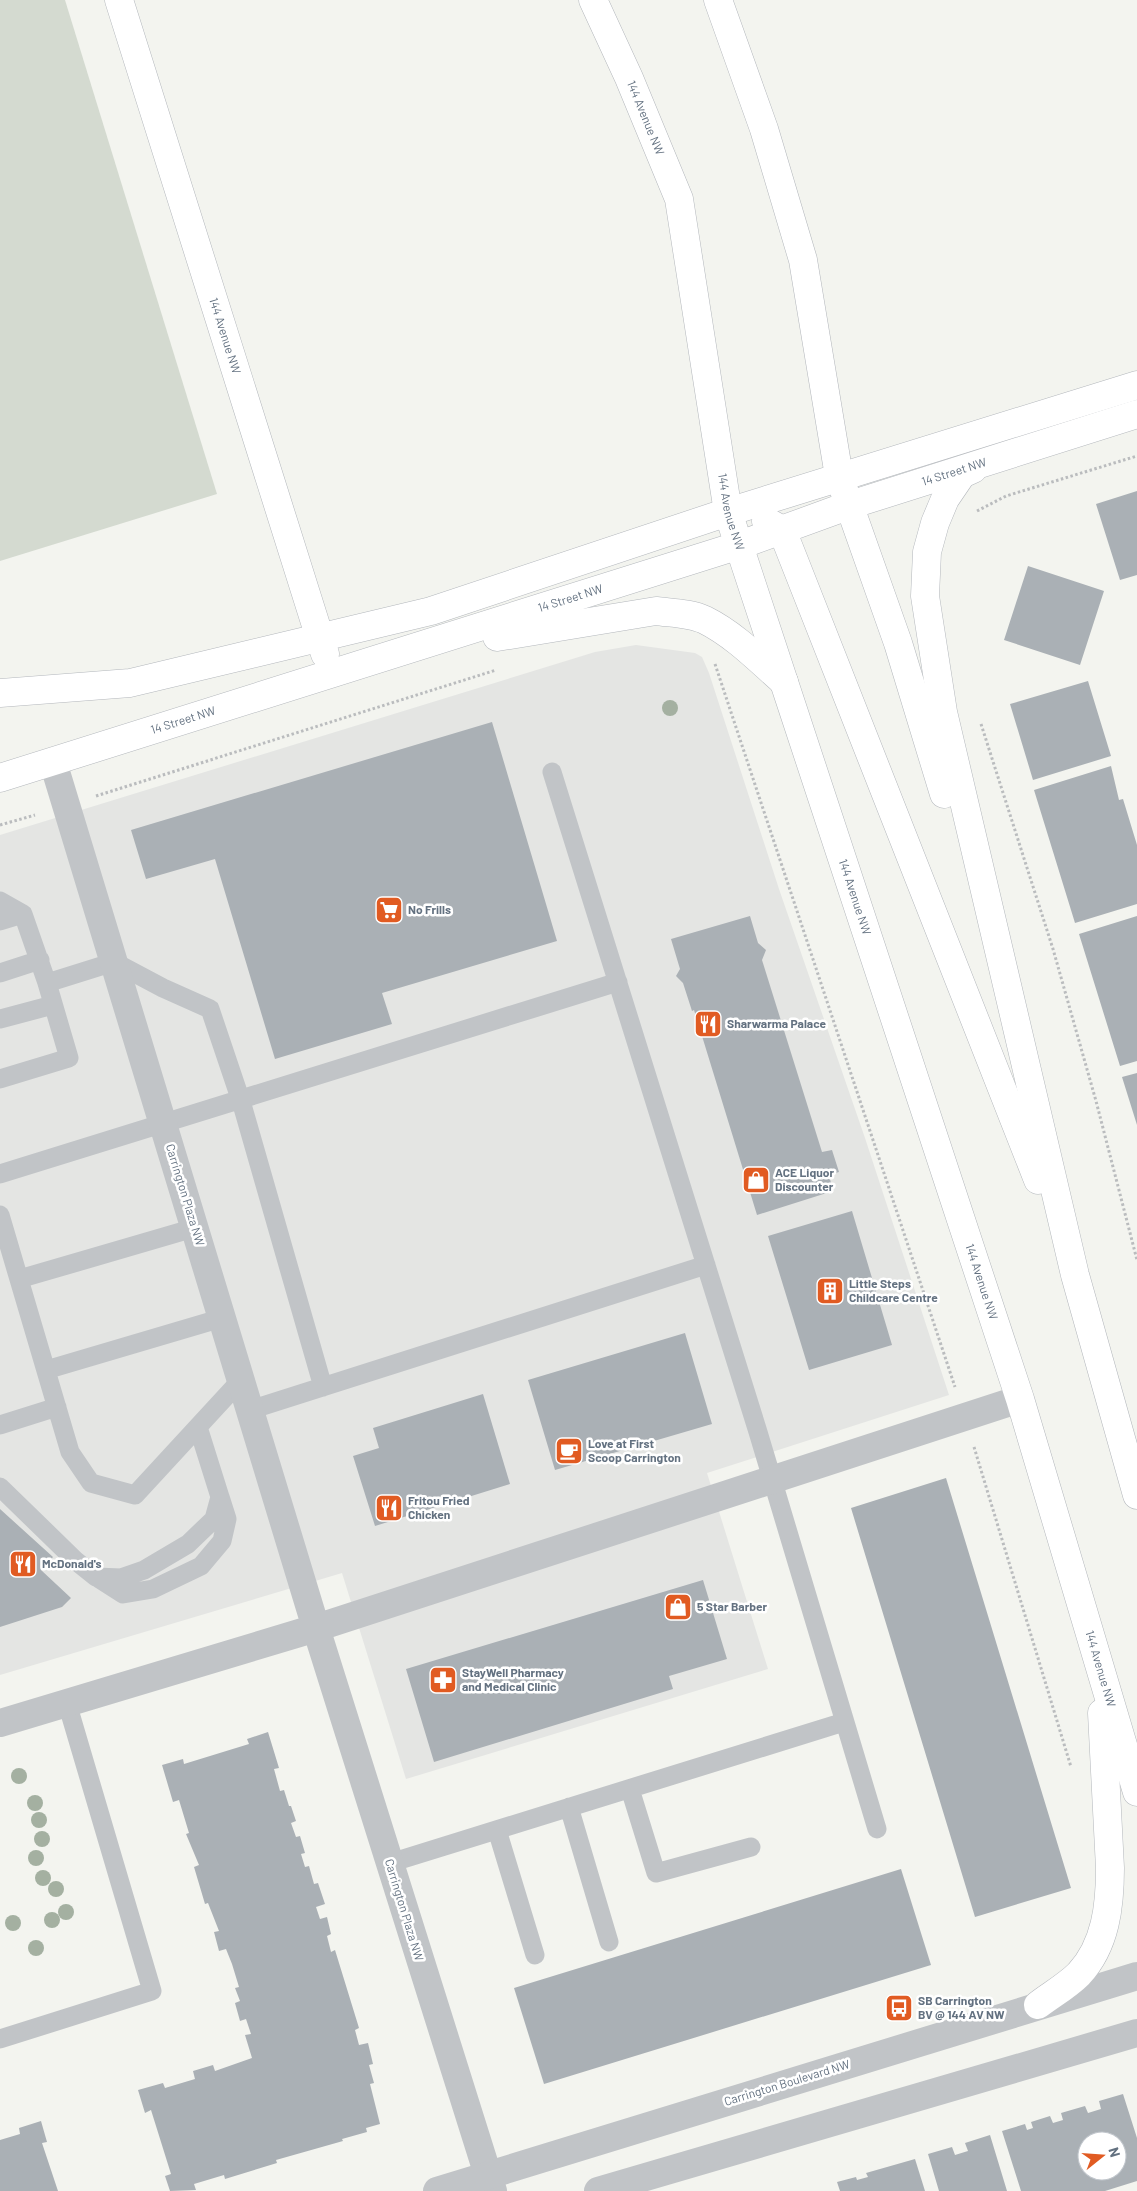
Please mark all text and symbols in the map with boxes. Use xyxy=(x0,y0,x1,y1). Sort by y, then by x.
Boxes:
street label: 144 Avenue NW xyxy=(625,78,668,157)
street label: 144 Avenue NW xyxy=(207,296,244,376)
street label: 14 Street NW xyxy=(920,454,988,488)
street label: 144 Avenue NW xyxy=(716,472,748,552)
street label: 14 Street NW xyxy=(536,581,605,614)
street label: 14 Street NW xyxy=(149,702,217,736)
street label: 144 Avenue NW xyxy=(837,857,875,937)
supermarket icon: No Frills xyxy=(374,895,404,925)
place label: No Frills xyxy=(408,902,451,916)
restaurant icon: Sharwarma Palace xyxy=(693,1009,723,1039)
place label: Sharwarma Palace xyxy=(727,1016,827,1030)
street label: Carrington Plaza NW xyxy=(164,1142,208,1248)
shop icon: ACE Liquor Discounter xyxy=(741,1165,771,1195)
place label: ACE Liquor Discounter xyxy=(775,1165,834,1193)
street label: 144 Avenue NW xyxy=(963,1242,1002,1322)
building icon: Little Steps Childcare Centre xyxy=(815,1276,845,1306)
place label: Little Steps Childcare Centre xyxy=(849,1276,938,1304)
cafe icon: Love at First Scoop Carrington xyxy=(554,1436,584,1466)
place label: Love at First Scoop Carrington xyxy=(588,1436,681,1464)
restaurant icon: Fritou Fried Chicken xyxy=(374,1493,404,1523)
place label: Fritou Fried Chicken xyxy=(408,1493,470,1521)
restaurant icon: McDonald's xyxy=(8,1549,38,1579)
place label: McDonald's xyxy=(42,1556,102,1570)
shop icon: 5 Star Barber xyxy=(663,1592,693,1622)
place label: 5 Star Barber xyxy=(697,1599,768,1613)
street label: 144 Avenue NW xyxy=(1083,1629,1119,1709)
pharmacy icon: StayWell Pharmacy and Medical Clinic xyxy=(428,1665,458,1695)
place label: StayWell Pharmacy and Medical Clinic xyxy=(462,1665,564,1693)
street label: Carrington Plaza NW xyxy=(383,1857,427,1963)
bus stop icon: SB Carrington BV @ 144 AV NW xyxy=(884,1993,914,2023)
place label: SB Carrington BV @ 144 AV NW xyxy=(918,1993,1005,2021)
street label: Carrington Boulevard NW xyxy=(722,2056,852,2108)
north arrow xyxy=(1077,2131,1127,2181)
text: N xyxy=(1105,2145,1124,2159)

